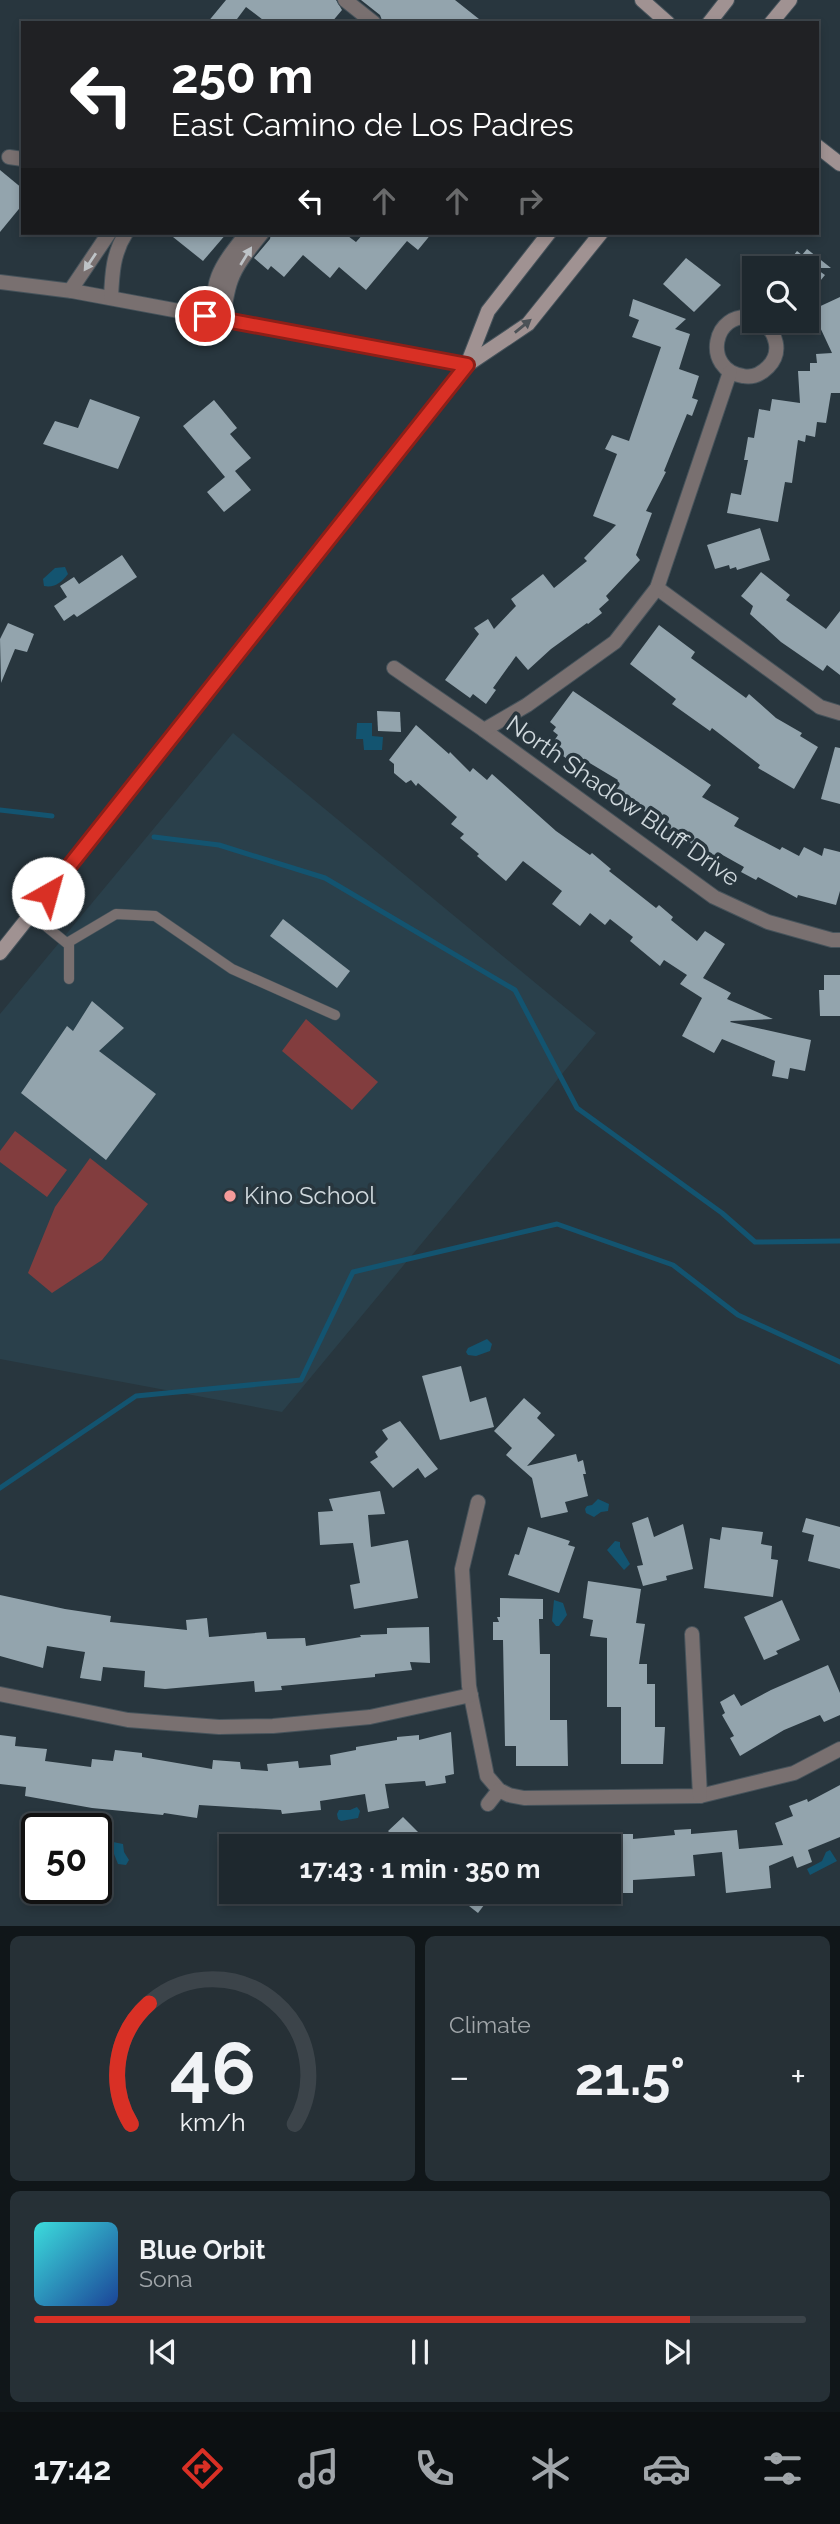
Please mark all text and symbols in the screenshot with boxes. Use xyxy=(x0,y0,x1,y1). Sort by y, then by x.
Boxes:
text: 250 m xyxy=(171,47,313,104)
icon: left xyxy=(56,49,147,140)
text: East Camino de Los Padres xyxy=(171,106,574,143)
icon: left xyxy=(292,182,330,220)
icon: ahead xyxy=(365,182,403,220)
icon: ahead xyxy=(438,182,476,220)
icon: right xyxy=(511,182,549,220)
one-way arrow xyxy=(239,246,252,266)
one-way arrow xyxy=(84,252,97,271)
map controls xyxy=(742,256,819,333)
button: search xyxy=(742,256,819,333)
pin xyxy=(175,286,235,346)
icon: arrive xyxy=(186,297,224,335)
one-way arrow xyxy=(515,319,532,334)
street label: North Shadow Bluff Drive xyxy=(501,709,746,892)
position arrow xyxy=(11,856,85,930)
place label: Kino School xyxy=(244,1181,376,1210)
marker: Kino School xyxy=(222,1188,238,1204)
speed limit sign: 50 xyxy=(21,1813,112,1904)
text: 17:43 · 1 min · 350 m xyxy=(300,1854,540,1884)
text: Climate xyxy=(449,2011,531,2038)
text: 46 xyxy=(170,2027,255,2112)
text: 21.5° xyxy=(575,2046,685,2107)
text: − xyxy=(449,2054,469,2099)
text: + xyxy=(790,2054,806,2099)
text: km/h xyxy=(180,2107,245,2137)
text: Blue Orbit xyxy=(139,2235,266,2265)
text: Sona xyxy=(139,2265,193,2292)
icon: previous xyxy=(144,2333,182,2371)
icon: pause xyxy=(401,2333,439,2371)
icon: next xyxy=(658,2333,696,2371)
icon: directions xyxy=(178,2444,227,2493)
icon: music xyxy=(294,2444,343,2493)
icon: phone xyxy=(410,2444,459,2493)
icon: climate xyxy=(526,2444,575,2493)
icon: car xyxy=(642,2444,691,2493)
icon: filters xyxy=(758,2444,807,2493)
text: 17:42 xyxy=(33,2450,111,2487)

